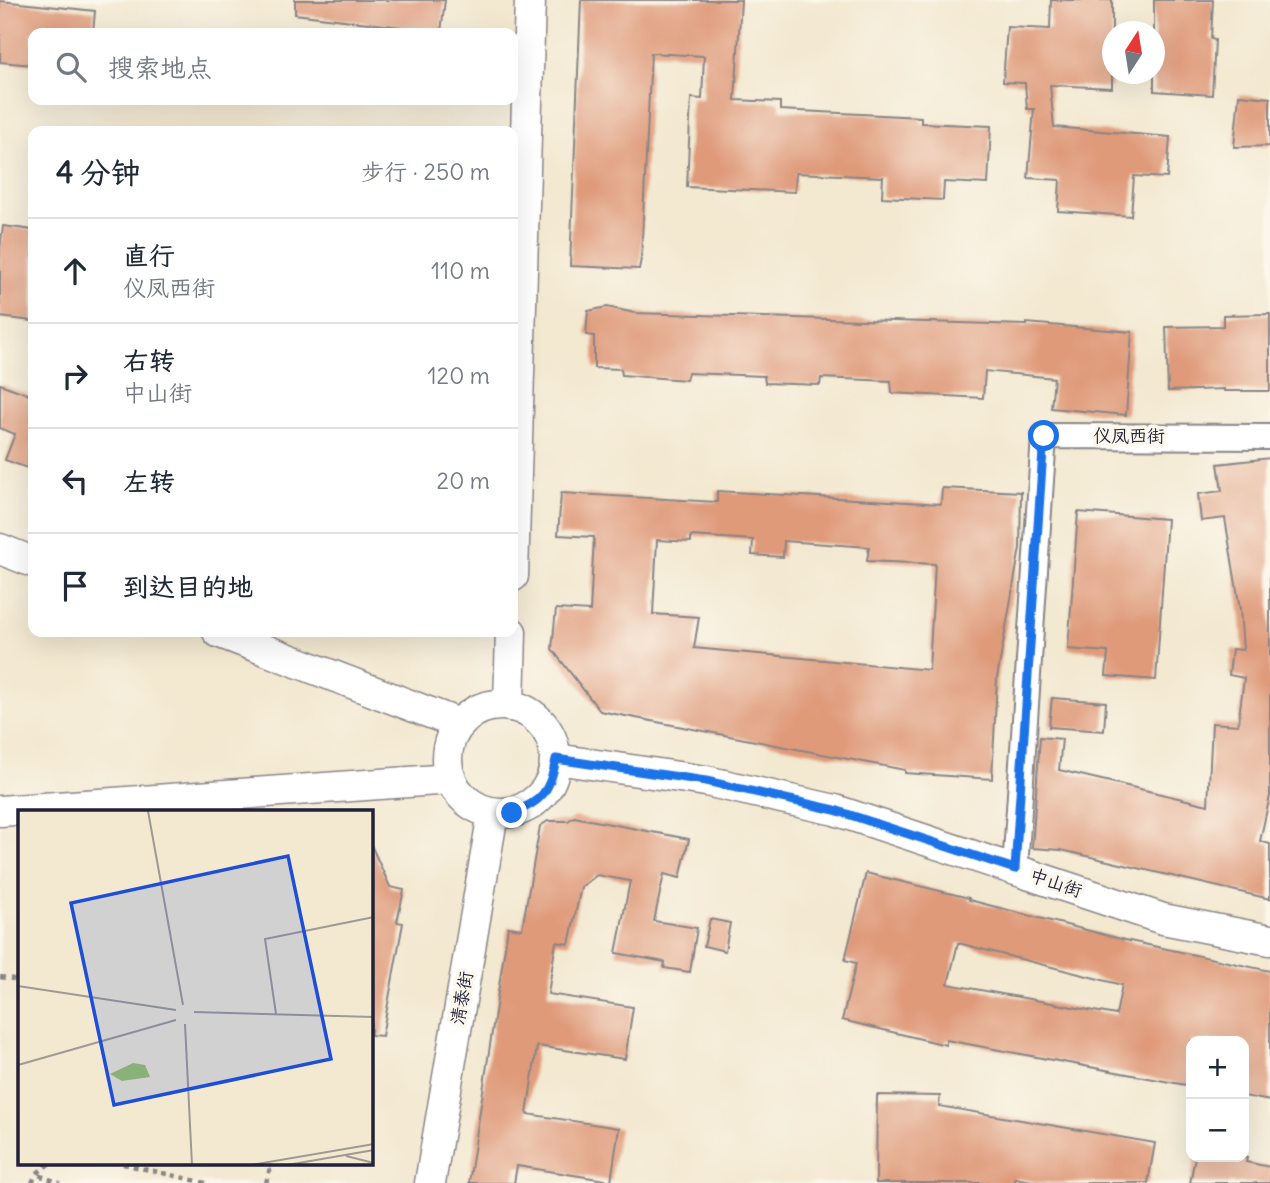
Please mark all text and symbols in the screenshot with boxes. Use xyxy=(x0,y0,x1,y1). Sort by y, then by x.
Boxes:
north arrow xyxy=(1102,21,1165,84)
search box xyxy=(28,28,518,105)
icon: search xyxy=(52,48,90,86)
text: 搜索地点 xyxy=(108,51,212,84)
text: 4 分钟 xyxy=(56,153,140,191)
text: 步行 · 250 m xyxy=(361,157,490,186)
text: 直行 xyxy=(123,239,175,272)
icon: ahead xyxy=(56,252,94,290)
text: 110 m xyxy=(431,256,490,285)
text: 仪凤西街 xyxy=(123,273,215,302)
text: 右转 xyxy=(123,344,175,377)
icon: right xyxy=(56,357,94,395)
text: 120 m xyxy=(427,361,490,390)
text: 中山街 xyxy=(123,378,192,407)
route start xyxy=(1028,420,1059,451)
street label: 仪凤西街 xyxy=(1093,424,1165,447)
icon: left xyxy=(56,462,94,500)
text: 左转 xyxy=(123,465,175,498)
text: 20 m xyxy=(437,466,490,495)
icon: arrive xyxy=(56,567,94,605)
text: 到达目的地 xyxy=(123,570,253,603)
route end xyxy=(496,797,527,828)
inset map xyxy=(18,810,373,1166)
street label: 中山街 xyxy=(1027,863,1085,902)
street label: 清泰街 xyxy=(445,969,478,1026)
map controls xyxy=(1186,1036,1249,1162)
button: + xyxy=(1186,1036,1249,1099)
button: − xyxy=(1186,1099,1249,1162)

